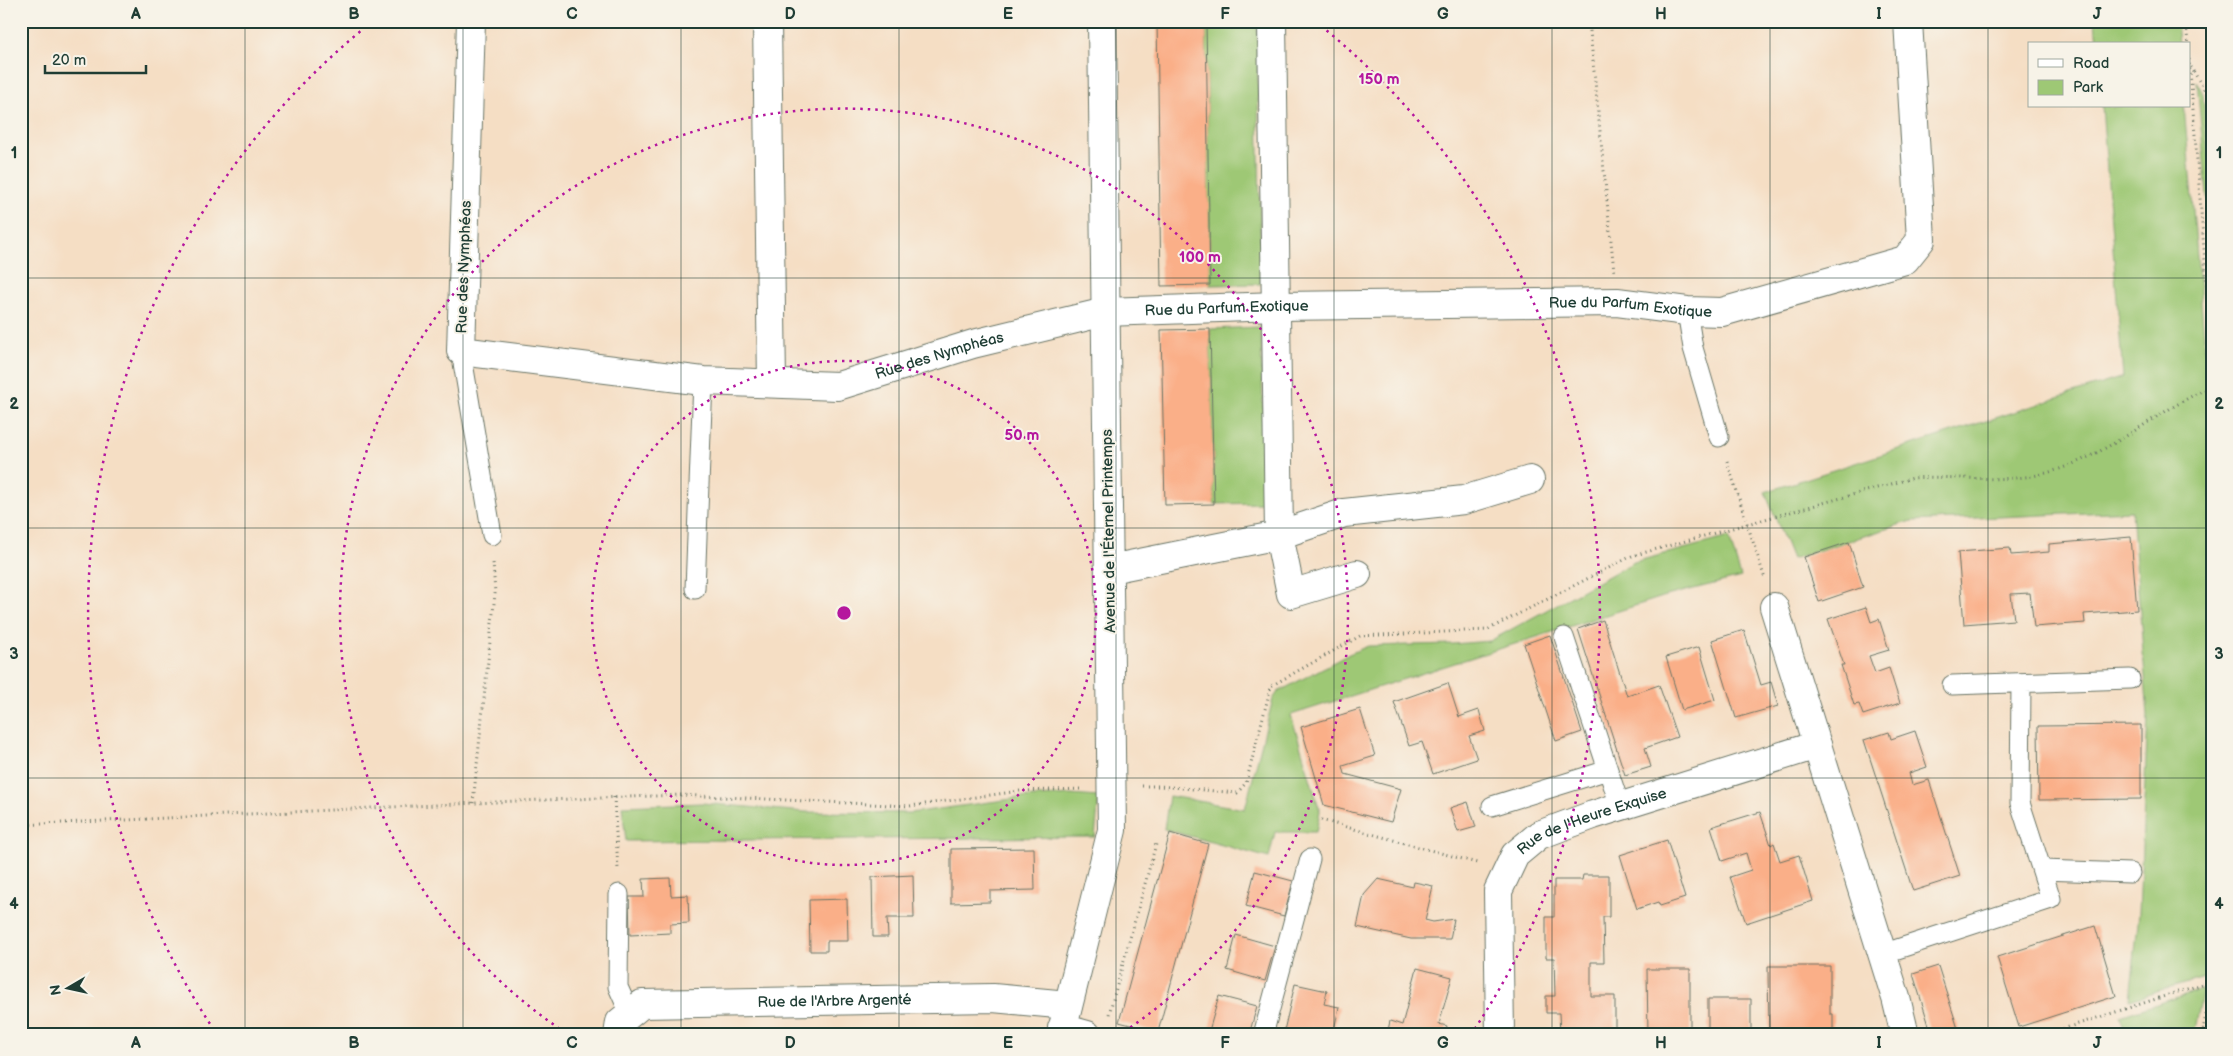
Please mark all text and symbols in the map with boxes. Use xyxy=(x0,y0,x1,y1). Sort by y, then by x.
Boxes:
text: A xyxy=(130,5,141,24)
text: B xyxy=(348,5,360,24)
text: C xyxy=(566,5,578,24)
text: D xyxy=(784,5,796,24)
text: E xyxy=(1003,5,1013,24)
text: F xyxy=(1220,5,1230,24)
text: G xyxy=(1437,5,1449,24)
text: H xyxy=(1655,5,1667,24)
text: I xyxy=(1876,5,1882,24)
text: J xyxy=(2093,5,2102,24)
scale bar xyxy=(45,42,146,74)
legend xyxy=(2028,42,2190,108)
text: 20 m xyxy=(52,51,86,70)
text: Road xyxy=(2073,54,2109,73)
text: 150 m xyxy=(1358,70,1400,89)
text: Park xyxy=(2073,78,2104,97)
text: 1 xyxy=(11,144,17,163)
text: 1 xyxy=(2216,144,2222,163)
street label: Rue des Nymphéas xyxy=(452,199,476,334)
text: 100 m xyxy=(1179,248,1221,267)
street label: Rue du Parfum Exotique xyxy=(1548,292,1712,321)
street label: Rue du Parfum Exotique xyxy=(1144,296,1309,320)
street label: Rue des Nymphéas xyxy=(873,327,1006,383)
text: 2 xyxy=(9,395,19,414)
text: 2 xyxy=(2214,395,2224,414)
text: 50 m xyxy=(1005,426,1040,445)
street label: Avenue de l'Éternel Printemps xyxy=(1098,428,1120,633)
centre of rings xyxy=(835,604,853,622)
text: 3 xyxy=(9,645,19,664)
text: 3 xyxy=(2214,645,2224,664)
street label: Rue de l'Heure Exquise xyxy=(1513,783,1669,859)
text: 4 xyxy=(9,895,19,914)
text: 4 xyxy=(2214,895,2224,914)
north arrow xyxy=(42,964,92,1014)
text: N xyxy=(46,983,65,996)
street label: Rue de l'Arbre Argenté xyxy=(757,990,912,1012)
text: A xyxy=(130,1034,141,1053)
text: B xyxy=(348,1034,360,1053)
text: C xyxy=(566,1034,578,1053)
text: D xyxy=(784,1034,796,1053)
text: E xyxy=(1003,1034,1013,1053)
text: F xyxy=(1220,1034,1230,1053)
text: G xyxy=(1437,1034,1449,1053)
text: H xyxy=(1655,1034,1667,1053)
text: I xyxy=(1876,1034,1882,1053)
text: J xyxy=(2093,1034,2102,1053)

